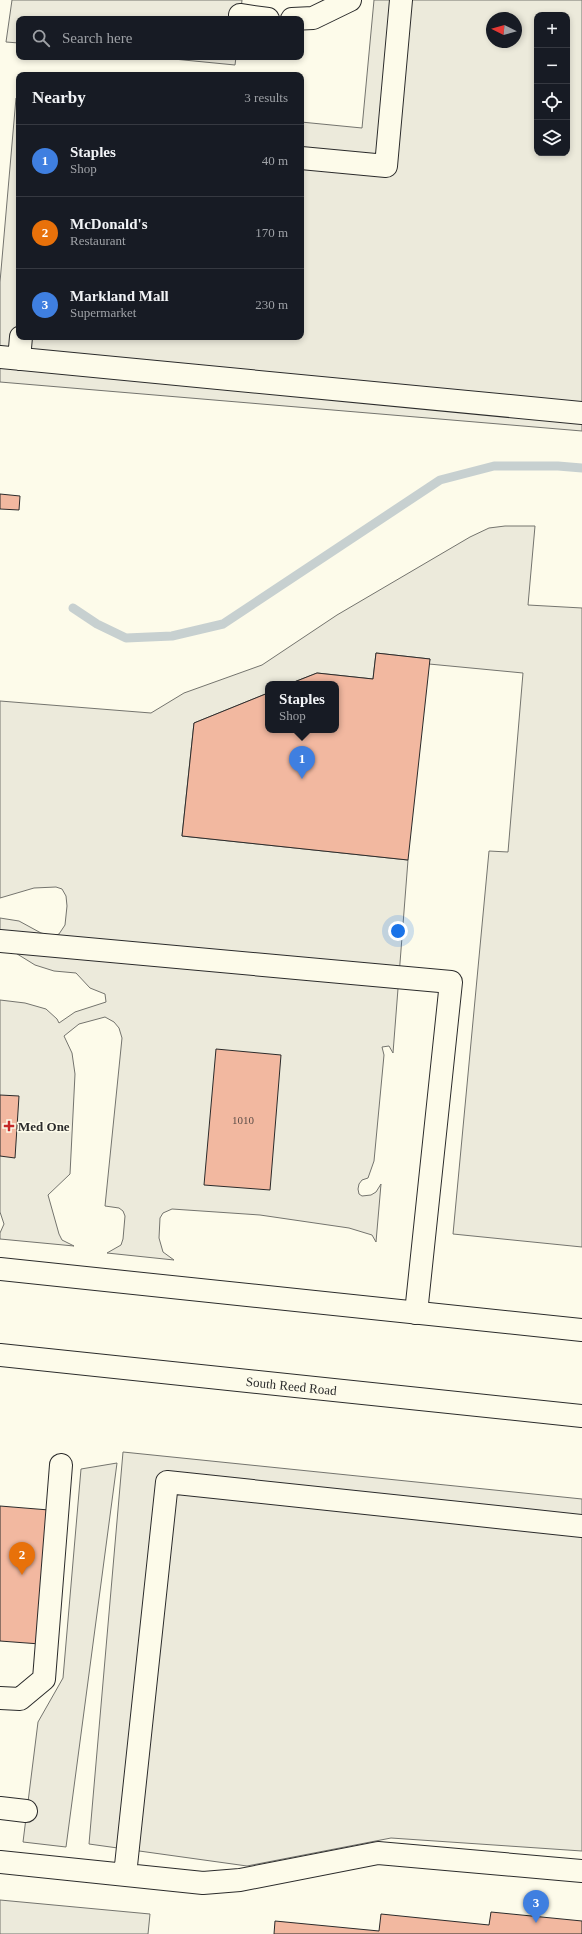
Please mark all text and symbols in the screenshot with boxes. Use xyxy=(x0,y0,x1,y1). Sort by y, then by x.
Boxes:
north arrow xyxy=(486,12,522,48)
map controls xyxy=(534,12,570,156)
button: + xyxy=(534,12,570,48)
search box xyxy=(16,16,304,60)
icon: search xyxy=(30,27,52,49)
text: Search here xyxy=(62,30,132,46)
button: − xyxy=(534,48,570,84)
button: locate xyxy=(534,84,570,120)
text: Nearby xyxy=(32,88,86,107)
text: 3 results xyxy=(244,90,288,105)
button: layers xyxy=(534,120,570,156)
text: Staples xyxy=(70,144,116,160)
text: 1 xyxy=(42,153,48,168)
text: 40 m xyxy=(262,153,288,168)
text: Shop xyxy=(70,161,97,176)
text: McDonald's xyxy=(70,216,148,232)
text: 2 xyxy=(42,225,48,240)
text: 170 m xyxy=(255,225,288,240)
text: Restaurant xyxy=(70,233,126,248)
text: Markland Mall xyxy=(70,288,169,304)
text: 3 xyxy=(42,297,48,312)
text: 230 m xyxy=(255,297,288,312)
text: Supermarket xyxy=(70,305,136,320)
popup xyxy=(265,681,339,733)
text: Staples xyxy=(279,691,325,707)
text: Shop xyxy=(279,708,306,723)
pin: 1 xyxy=(289,746,315,779)
your location xyxy=(388,921,408,941)
house number: 1010 xyxy=(232,1114,255,1126)
place label: Med One xyxy=(18,1119,70,1134)
marker: Med One xyxy=(3,1120,15,1132)
street label: South Reed Road xyxy=(245,1374,338,1398)
pin: 2 xyxy=(9,1542,35,1575)
pin: 3 xyxy=(523,1890,549,1923)

